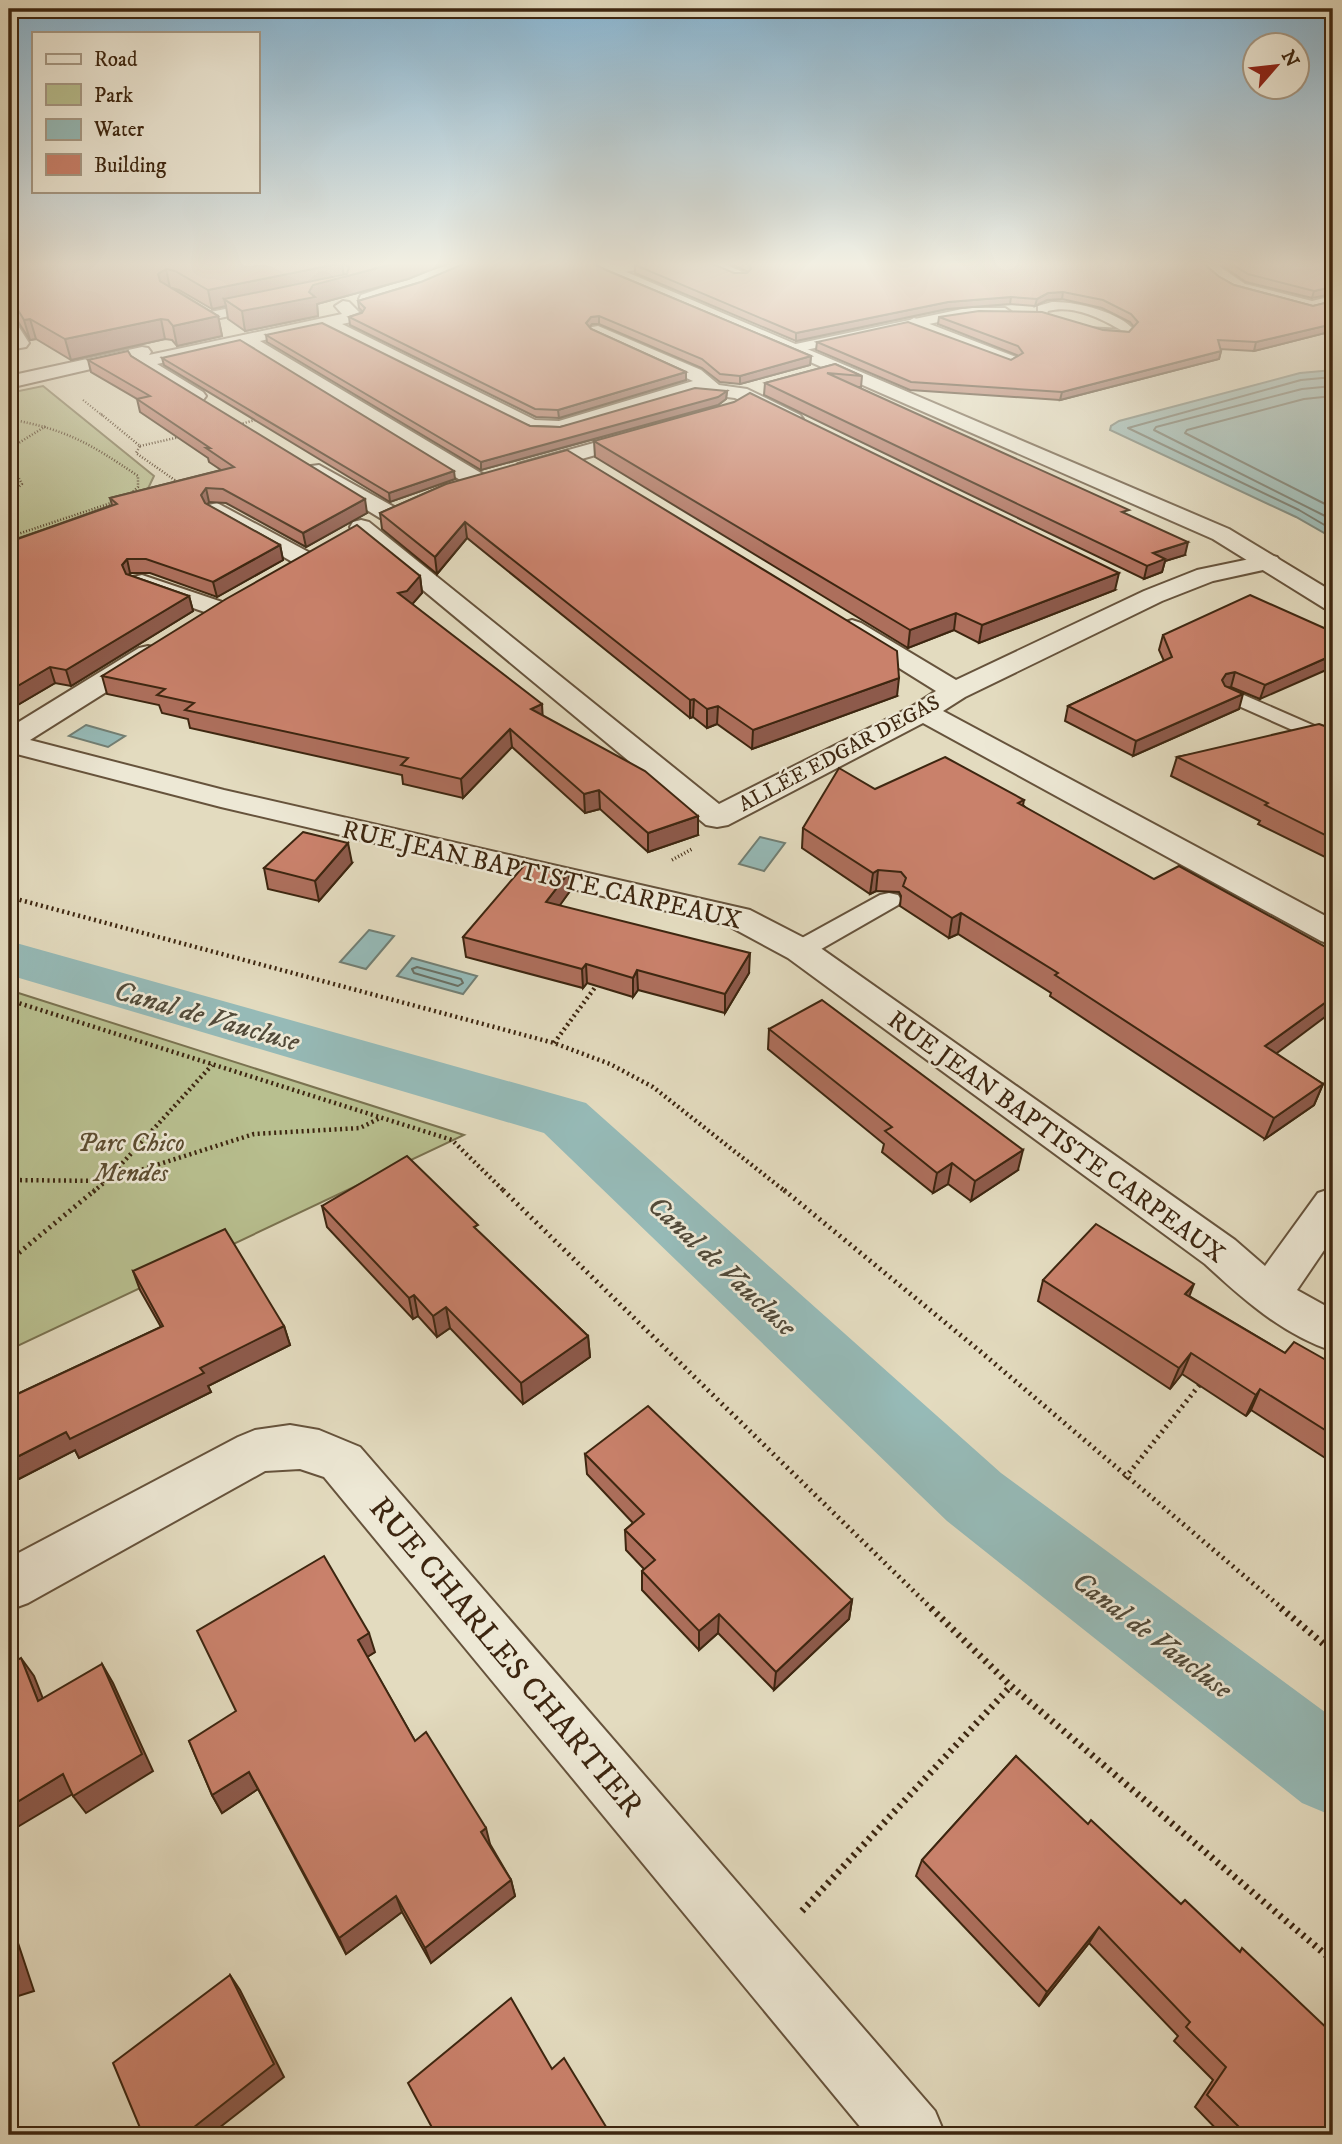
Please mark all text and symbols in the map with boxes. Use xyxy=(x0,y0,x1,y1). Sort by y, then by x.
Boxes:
legend xyxy=(32,32,259,192)
north arrow xyxy=(1240,32,1310,102)
text: N xyxy=(1276,46,1304,71)
text: Road xyxy=(94,47,138,73)
text: Park xyxy=(94,83,134,109)
text: Water xyxy=(93,117,144,143)
text: Building xyxy=(94,153,167,179)
street label: ALLÉE EDGAR DEGAS xyxy=(734,689,945,818)
street label: RUE JEAN BAPTISTE CARPEAUX xyxy=(339,813,745,938)
water label: Canal de Vaucluse xyxy=(110,973,305,1060)
street label: RUE JEAN BAPTISTE CARPEAUX xyxy=(881,1004,1231,1271)
park label: Parc Chico Mendes xyxy=(77,1127,185,1190)
water label: Canal de Vaucluse xyxy=(640,1188,805,1345)
street label: RUE CHARLES CHARTIER xyxy=(360,1489,651,1825)
water label: Canal de Vaucluse xyxy=(1065,1564,1240,1708)

